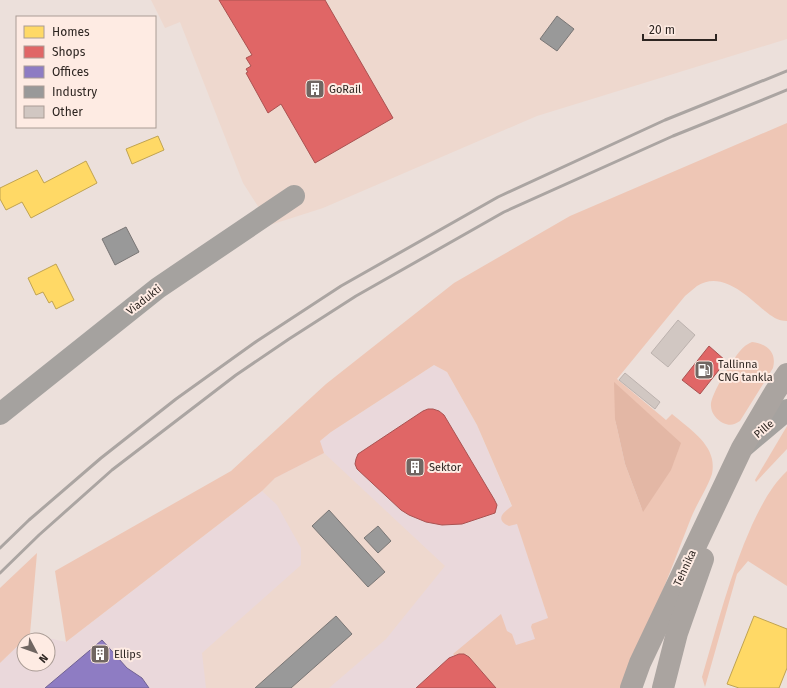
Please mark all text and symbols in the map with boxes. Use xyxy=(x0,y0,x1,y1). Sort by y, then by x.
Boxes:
legend xyxy=(16,16,156,128)
scale bar xyxy=(643,16,716,42)
text: 20 m xyxy=(649,23,675,37)
text: Homes xyxy=(52,25,90,39)
text: Shops xyxy=(52,45,86,59)
text: Offices xyxy=(52,65,89,79)
building icon: GoRail xyxy=(304,78,326,100)
place label: GoRail xyxy=(329,83,361,96)
text: Industry xyxy=(52,85,97,99)
text: Other xyxy=(52,105,83,119)
street label: Viadukti xyxy=(124,282,164,318)
place label: Tallinna CNG tankla xyxy=(718,358,773,384)
fuel station icon: Tallinna CNG tankla xyxy=(693,359,715,381)
street label: Pille xyxy=(751,417,777,441)
building icon: Sektor xyxy=(404,456,426,478)
place label: Sektor xyxy=(429,461,462,474)
street label: Tehnika xyxy=(671,548,699,588)
north arrow xyxy=(16,632,56,672)
building icon: Ellips xyxy=(89,643,111,665)
place label: Ellips xyxy=(114,648,141,661)
text: N xyxy=(36,651,50,665)

